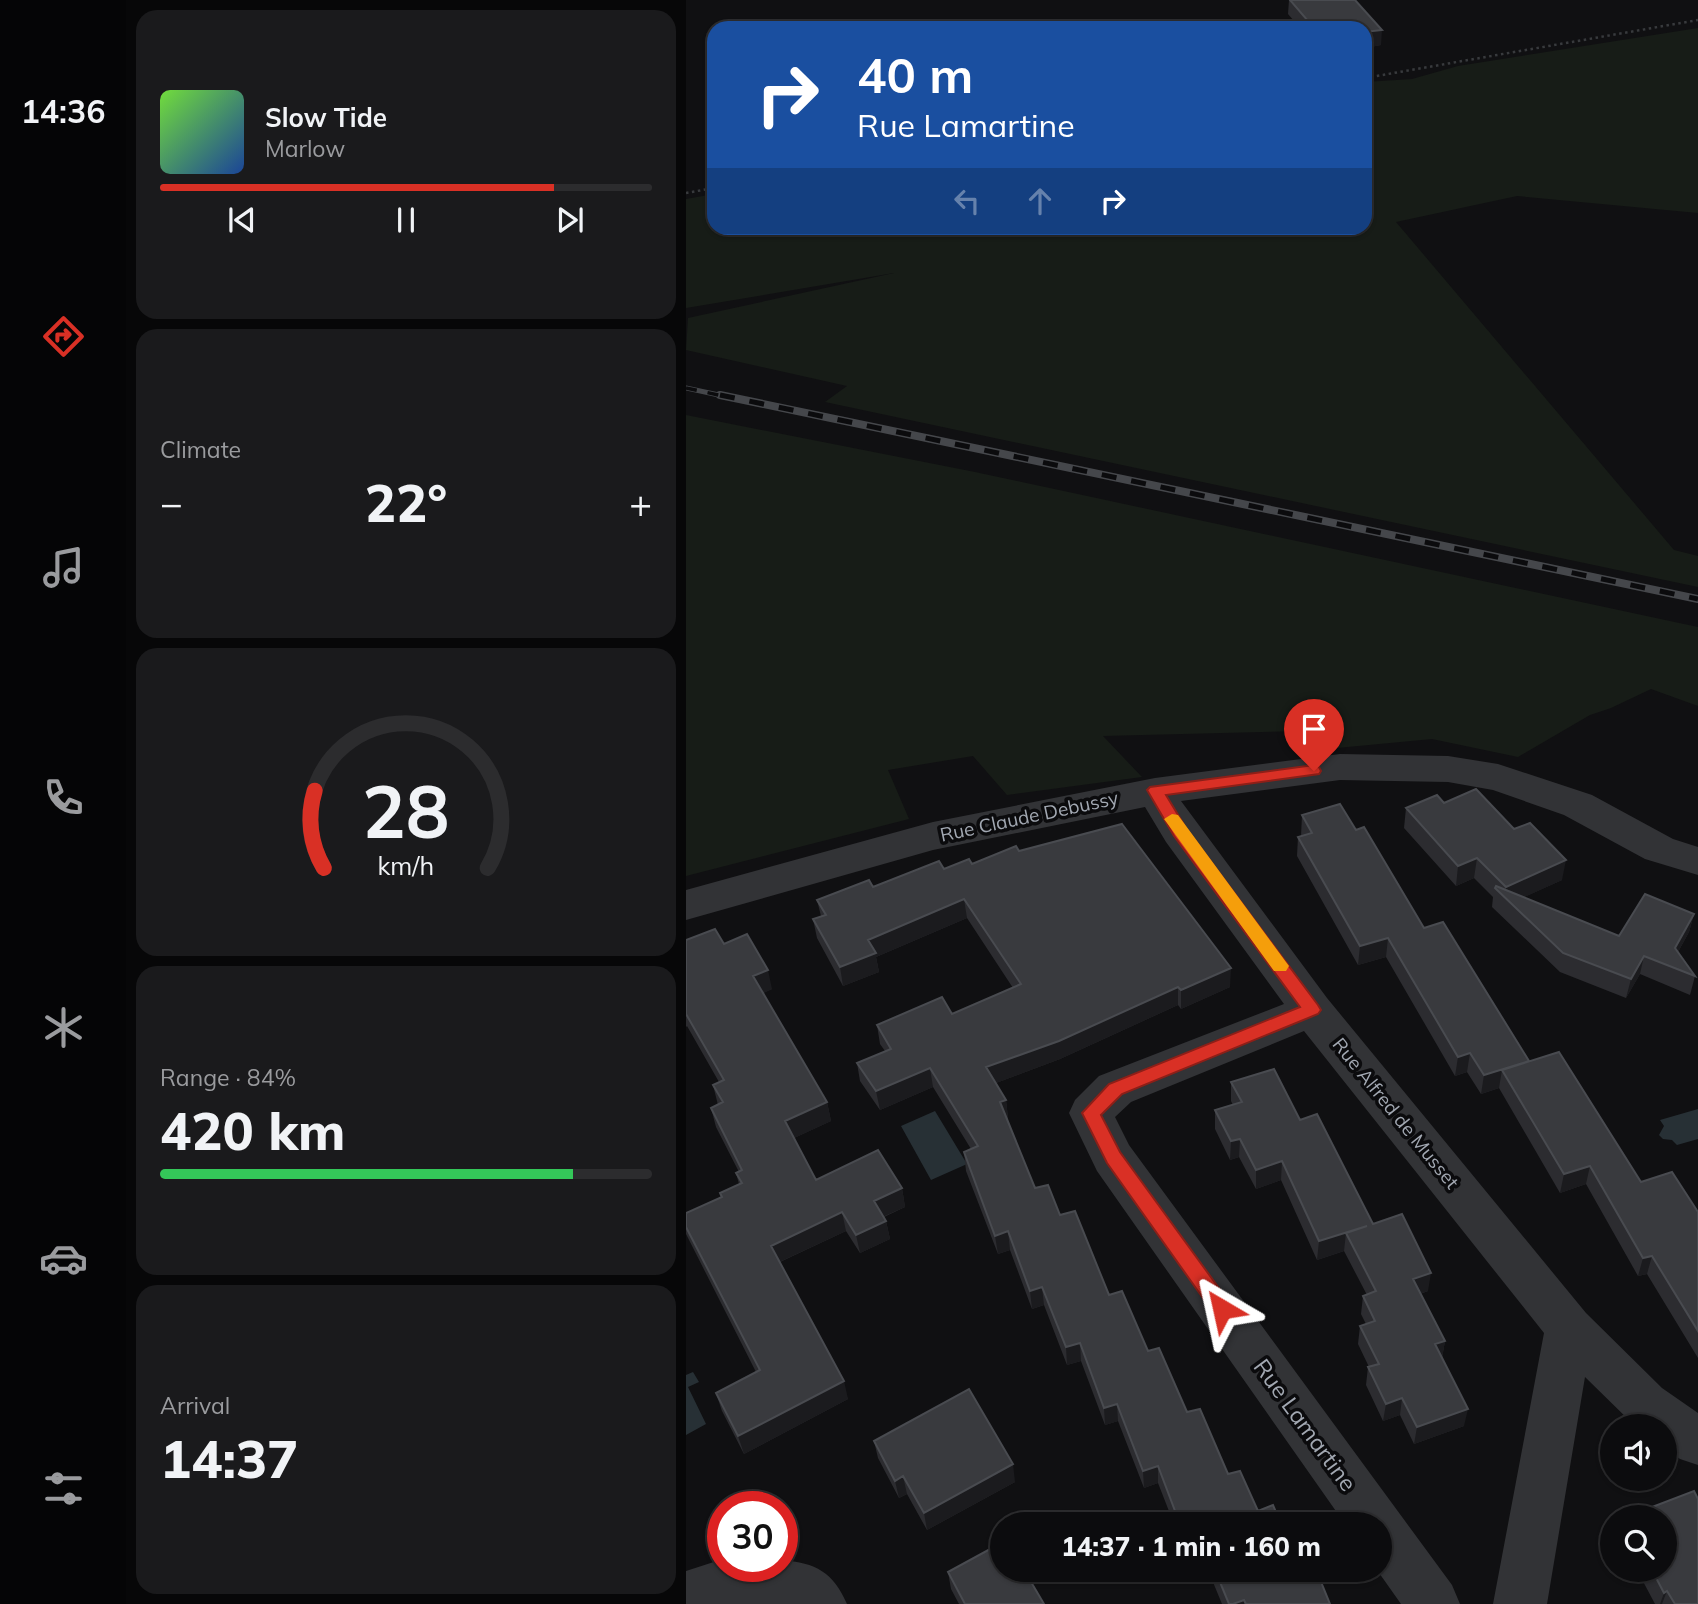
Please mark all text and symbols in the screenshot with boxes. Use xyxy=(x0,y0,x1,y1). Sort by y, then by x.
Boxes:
text: 40 m xyxy=(857,44,973,105)
icon: right xyxy=(742,49,833,140)
text: 14:36 xyxy=(21,91,105,131)
text: Slow Tide xyxy=(265,101,387,134)
text: Rue Lamartine xyxy=(857,105,1075,145)
text: Marlow xyxy=(265,134,345,163)
icon: left xyxy=(948,182,986,220)
icon: ahead xyxy=(1021,182,1059,220)
icon: right xyxy=(1094,182,1132,220)
icon: previous xyxy=(223,201,261,239)
icon: pause xyxy=(387,201,425,239)
icon: next xyxy=(551,201,589,239)
icon: directions xyxy=(39,312,88,361)
text: Climate xyxy=(160,435,241,464)
text: 22° xyxy=(365,470,447,535)
text: − xyxy=(160,479,183,527)
text: + xyxy=(629,479,652,527)
icon: music xyxy=(39,543,88,592)
pin xyxy=(1284,699,1344,771)
icon: arrive xyxy=(1295,710,1333,748)
text: 28 xyxy=(362,765,450,856)
icon: phone xyxy=(39,773,88,822)
street label: Rue Claude Debussy xyxy=(938,785,1120,847)
text: km/h xyxy=(378,850,434,881)
icon: climate xyxy=(39,1003,88,1052)
street label: Rue Alfred de Musset xyxy=(1328,1033,1465,1194)
text: Range · 84% xyxy=(160,1063,296,1092)
text: 420 km xyxy=(160,1098,345,1163)
icon: car xyxy=(39,1234,88,1283)
position arrow xyxy=(1185,1272,1259,1346)
street label: Rue Lamartine xyxy=(1248,1353,1363,1497)
text: Arrival xyxy=(160,1391,230,1420)
map controls xyxy=(1600,1414,1677,1582)
button: sound xyxy=(1600,1414,1677,1491)
text: 14:37 xyxy=(160,1426,298,1491)
icon: filters xyxy=(39,1464,88,1513)
speed limit sign: 30 xyxy=(707,1491,798,1582)
button: search xyxy=(1600,1505,1677,1582)
text: 14:37 · 1 min · 160 m xyxy=(1061,1530,1321,1563)

